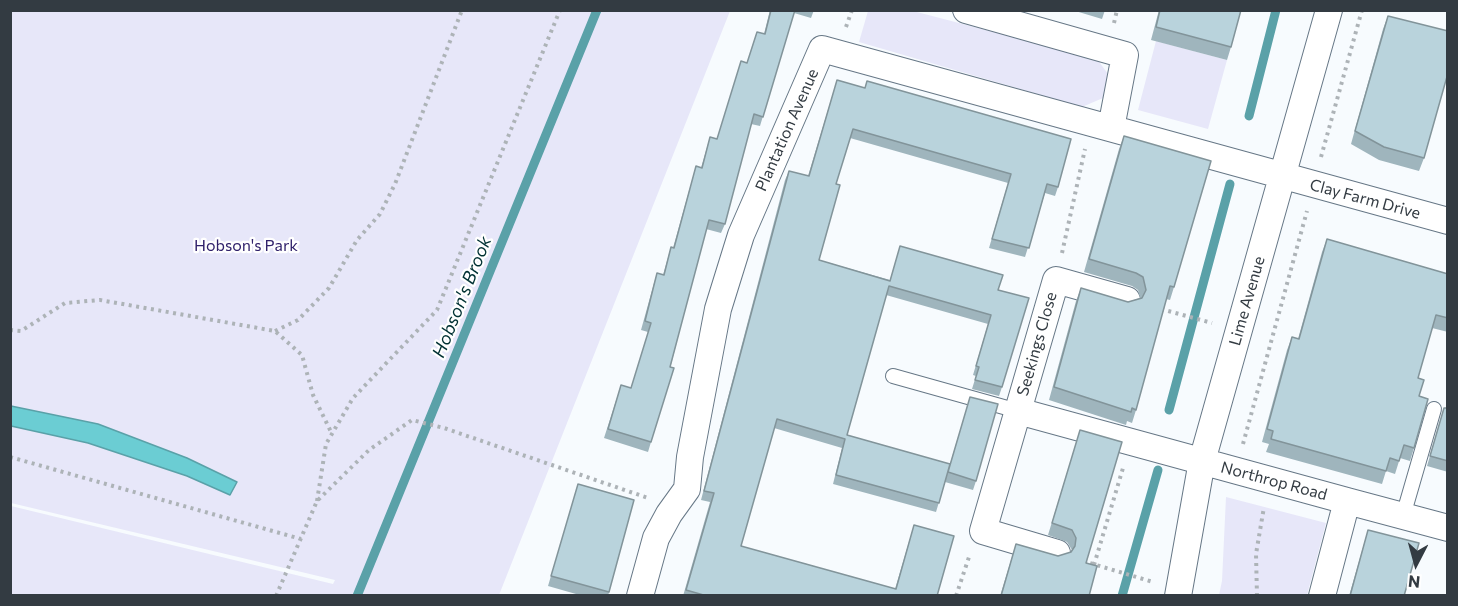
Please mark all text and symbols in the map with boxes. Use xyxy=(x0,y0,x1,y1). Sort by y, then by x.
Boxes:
street label: Plantation Avenue xyxy=(751,66,823,194)
street label: Clay Farm Drive xyxy=(1308,175,1422,223)
water label: Hobson's Brook xyxy=(428,233,496,361)
park label: Hobson's Park xyxy=(194,236,298,256)
street label: Lime Avenue xyxy=(1225,254,1269,348)
street label: Seekings Close xyxy=(1013,290,1061,398)
street label: Northrop Road xyxy=(1219,458,1329,504)
north arrow xyxy=(1386,534,1446,594)
text: N xyxy=(1407,572,1421,592)

